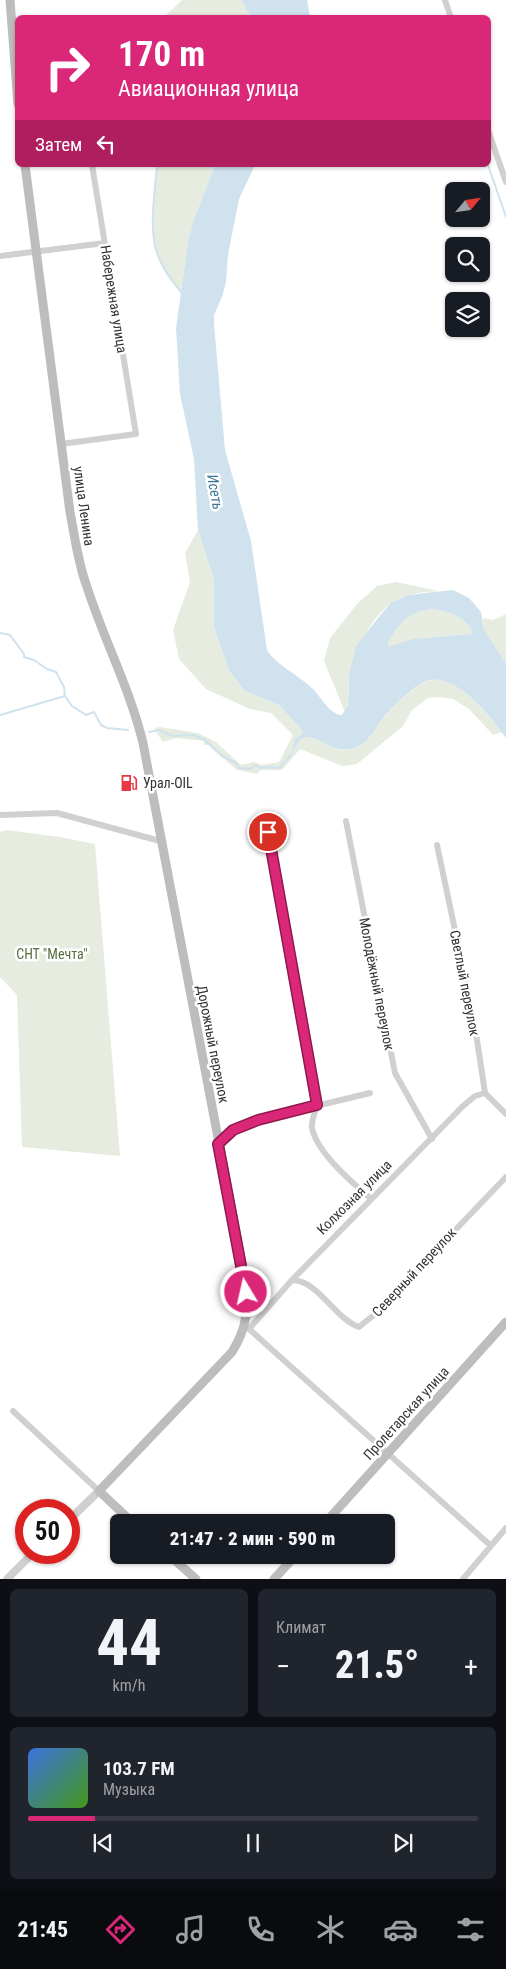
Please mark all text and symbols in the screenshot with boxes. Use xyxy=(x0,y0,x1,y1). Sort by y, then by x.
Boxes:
text: 170 m xyxy=(118,34,205,75)
icon: right xyxy=(35,35,100,100)
text: Авиационная улица xyxy=(118,76,299,101)
icon: left xyxy=(92,130,120,158)
text: Затем xyxy=(35,133,82,156)
north arrow xyxy=(445,182,490,228)
map controls xyxy=(445,182,490,337)
button: search xyxy=(445,237,490,282)
street label: Набережная улица xyxy=(98,244,130,354)
button: layers xyxy=(445,292,490,337)
street label: улица Ленина xyxy=(70,465,98,547)
water label: Исеть xyxy=(203,473,227,511)
fuel station icon: Урал-OIL xyxy=(119,773,139,793)
place label: Урал-OIL xyxy=(143,775,193,791)
pin xyxy=(247,811,289,853)
icon: arrive xyxy=(254,818,282,846)
street label: Молодёжный переулок xyxy=(356,916,398,1052)
street label: Светлый переулок xyxy=(447,929,483,1038)
park label: СНТ "Мечта" xyxy=(16,946,88,962)
street label: Дорожный переулок xyxy=(194,984,232,1105)
street label: Колхозная улица xyxy=(313,1156,395,1238)
street label: Северный переулок xyxy=(369,1224,459,1320)
position arrow xyxy=(219,1265,271,1317)
street label: Пролетарская улица xyxy=(360,1363,452,1463)
speed limit sign: 50 xyxy=(15,1499,80,1564)
text: 21:47 · 2 мин · 590 m xyxy=(170,1527,335,1550)
text: 44 xyxy=(96,1605,162,1681)
text: Климат xyxy=(276,1618,326,1637)
text: 21.5° xyxy=(335,1643,419,1687)
text: − xyxy=(276,1650,290,1683)
text: + xyxy=(464,1650,478,1683)
text: km/h xyxy=(113,1676,145,1695)
text: 103.7 FM xyxy=(103,1757,175,1780)
text: Музыка xyxy=(103,1780,155,1799)
icon: previous xyxy=(89,1829,117,1857)
icon: pause xyxy=(239,1829,267,1857)
icon: next xyxy=(389,1829,417,1857)
icon: directions xyxy=(103,1912,138,1947)
icon: music xyxy=(173,1912,208,1947)
icon: phone xyxy=(243,1912,278,1947)
icon: climate xyxy=(313,1912,348,1947)
icon: car xyxy=(383,1912,418,1947)
icon: filters xyxy=(453,1912,488,1947)
text: 21:45 xyxy=(18,1917,68,1942)

